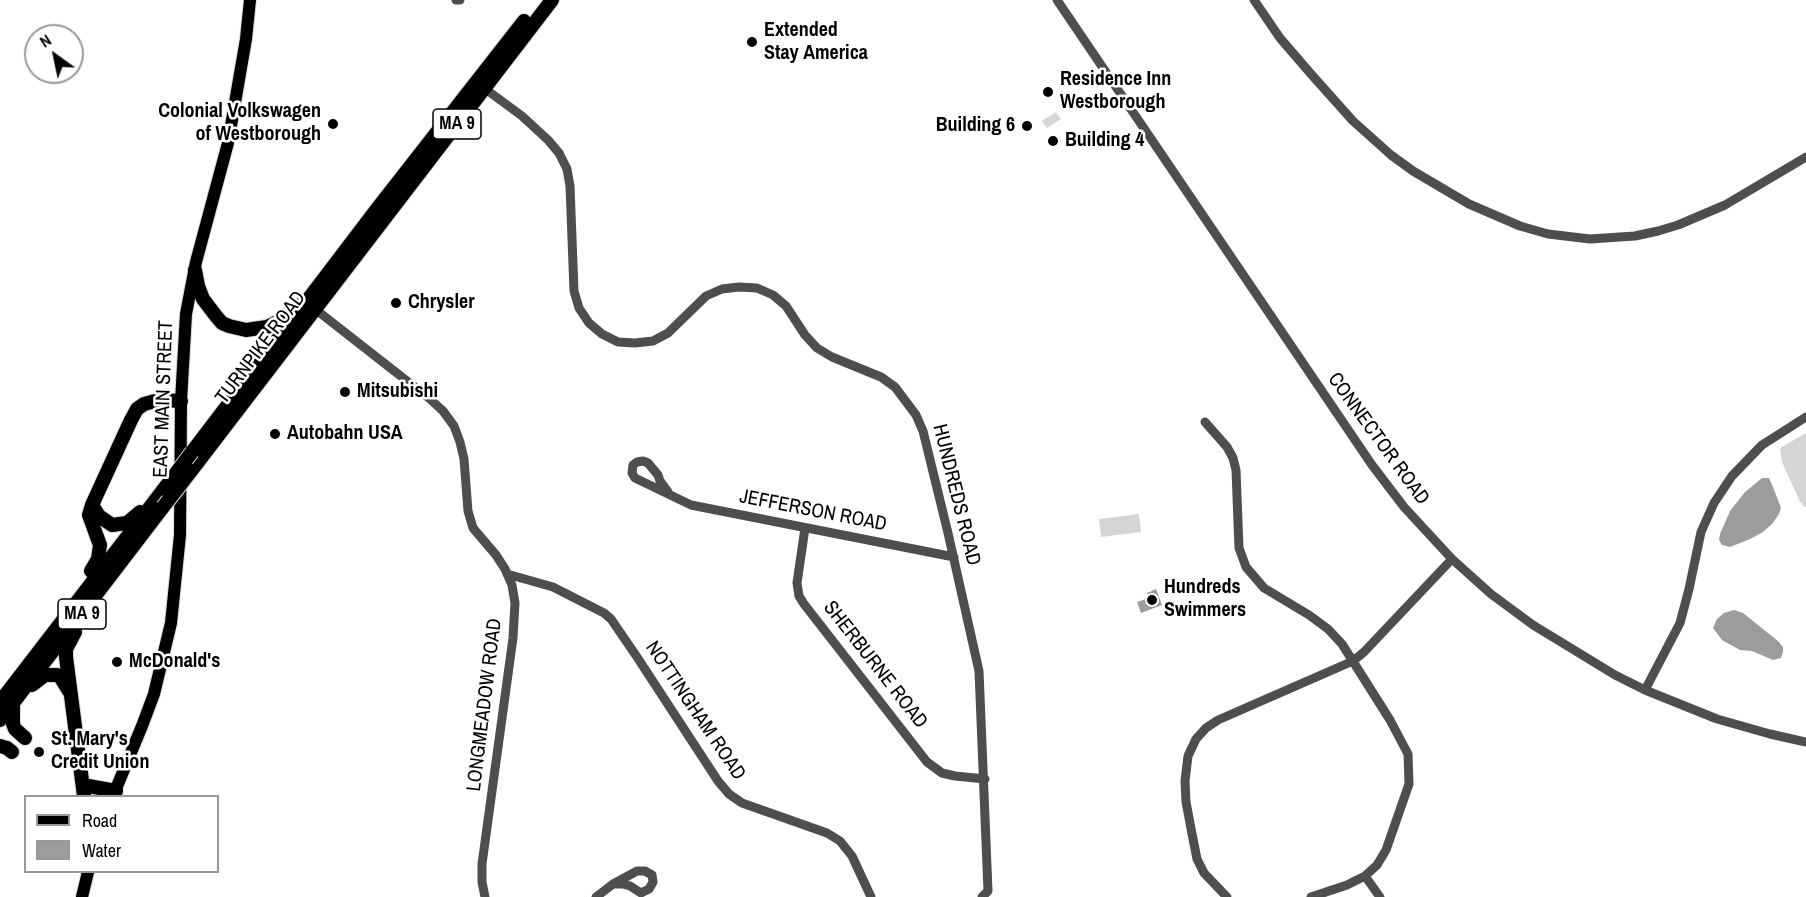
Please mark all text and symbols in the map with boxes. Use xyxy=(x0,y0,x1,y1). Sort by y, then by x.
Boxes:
place label: Extended Stay America xyxy=(764,19,868,66)
north arrow xyxy=(24,24,84,84)
text: N xyxy=(35,29,55,52)
marker: Extended Stay America xyxy=(745,35,759,49)
place label: Residence Inn Westborough xyxy=(1060,68,1171,115)
marker: Residence Inn Westborough xyxy=(1041,85,1055,99)
place label: Colonial Volkswagen of Westborough xyxy=(158,100,321,147)
road number: MA 9 xyxy=(433,109,481,139)
place label: Building 6 xyxy=(936,114,1015,138)
marker: Colonial Volkswagen of Westborough xyxy=(326,117,340,131)
marker: Building 6 xyxy=(1020,119,1034,133)
place label: Building 4 xyxy=(1065,129,1144,153)
marker: Building 4 xyxy=(1046,134,1060,148)
street label: TURNPIKE ROAD xyxy=(211,287,311,409)
place label: Chrysler xyxy=(408,291,475,315)
marker: Chrysler xyxy=(389,296,403,310)
street label: EAST MAIN STREET xyxy=(149,320,179,478)
street label: CONNECTOR ROAD xyxy=(1322,368,1434,510)
place label: Mitsubishi xyxy=(357,380,438,404)
marker: Mitsubishi xyxy=(338,385,352,399)
place label: Autobahn USA xyxy=(287,422,403,446)
street label: HUNDREDS ROAD xyxy=(927,422,985,568)
marker: Autobahn USA xyxy=(268,427,282,441)
street label: JEFFERSON ROAD xyxy=(737,485,889,537)
place label: Hundreds Swimmers xyxy=(1164,576,1246,623)
marker: Hundreds Swimmers xyxy=(1145,593,1159,607)
street label: SHERBURNE ROAD xyxy=(818,597,932,733)
road number: MA 9 xyxy=(58,599,106,629)
street label: LONGMEADOW ROAD xyxy=(462,617,508,793)
street label: NOTTINGHAM ROAD xyxy=(640,637,750,785)
place label: McDonald's xyxy=(129,650,220,674)
marker: McDonald's xyxy=(110,655,124,669)
place label: St. Mary's Credit Union xyxy=(51,728,149,775)
marker: St. Mary's Credit Union xyxy=(32,745,46,759)
legend xyxy=(24,795,219,873)
text: Road xyxy=(82,808,117,833)
text: Water xyxy=(82,838,121,863)

